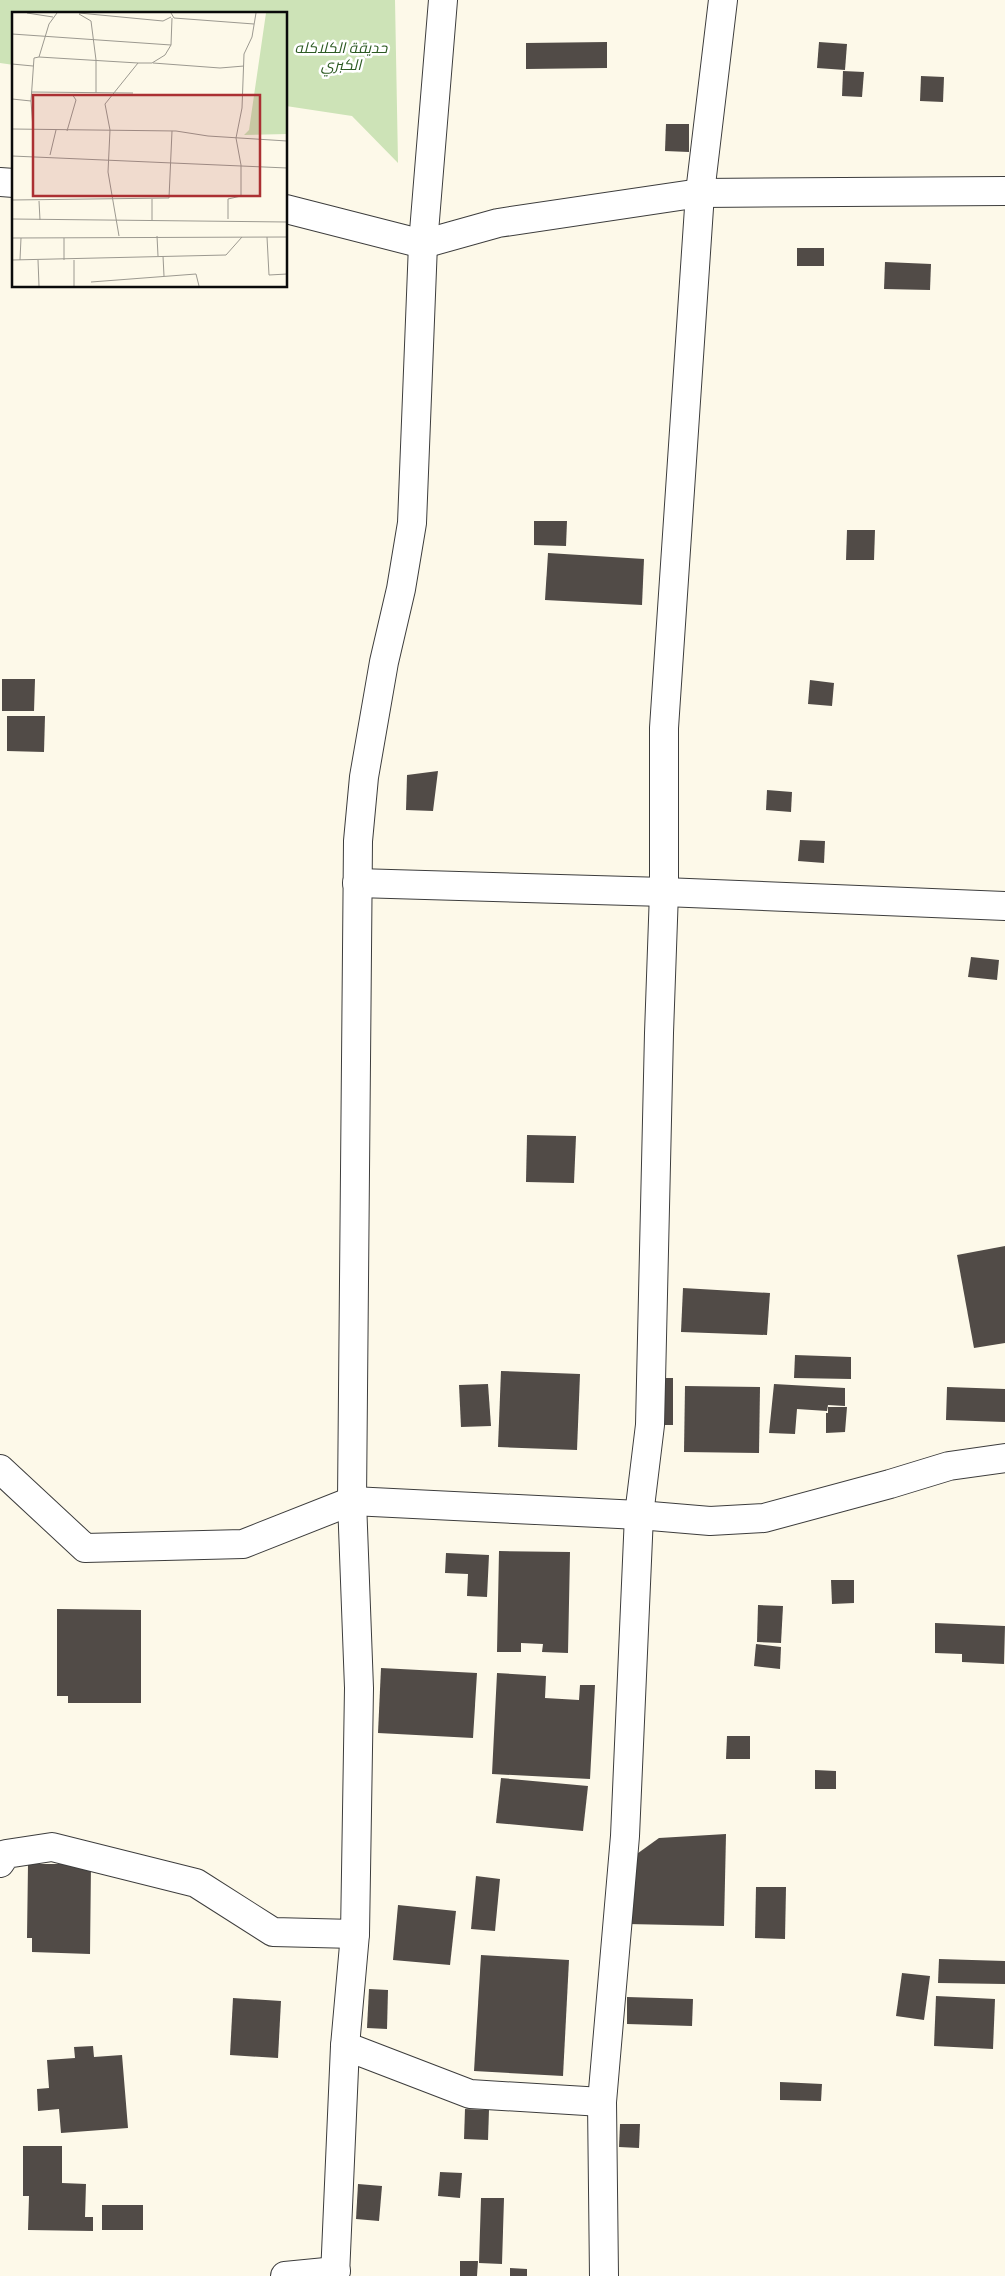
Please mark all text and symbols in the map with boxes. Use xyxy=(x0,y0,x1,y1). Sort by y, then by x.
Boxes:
inset map xyxy=(12,12,288,288)
park label: حديقة الكلاكله الكبري xyxy=(295,37,388,77)

